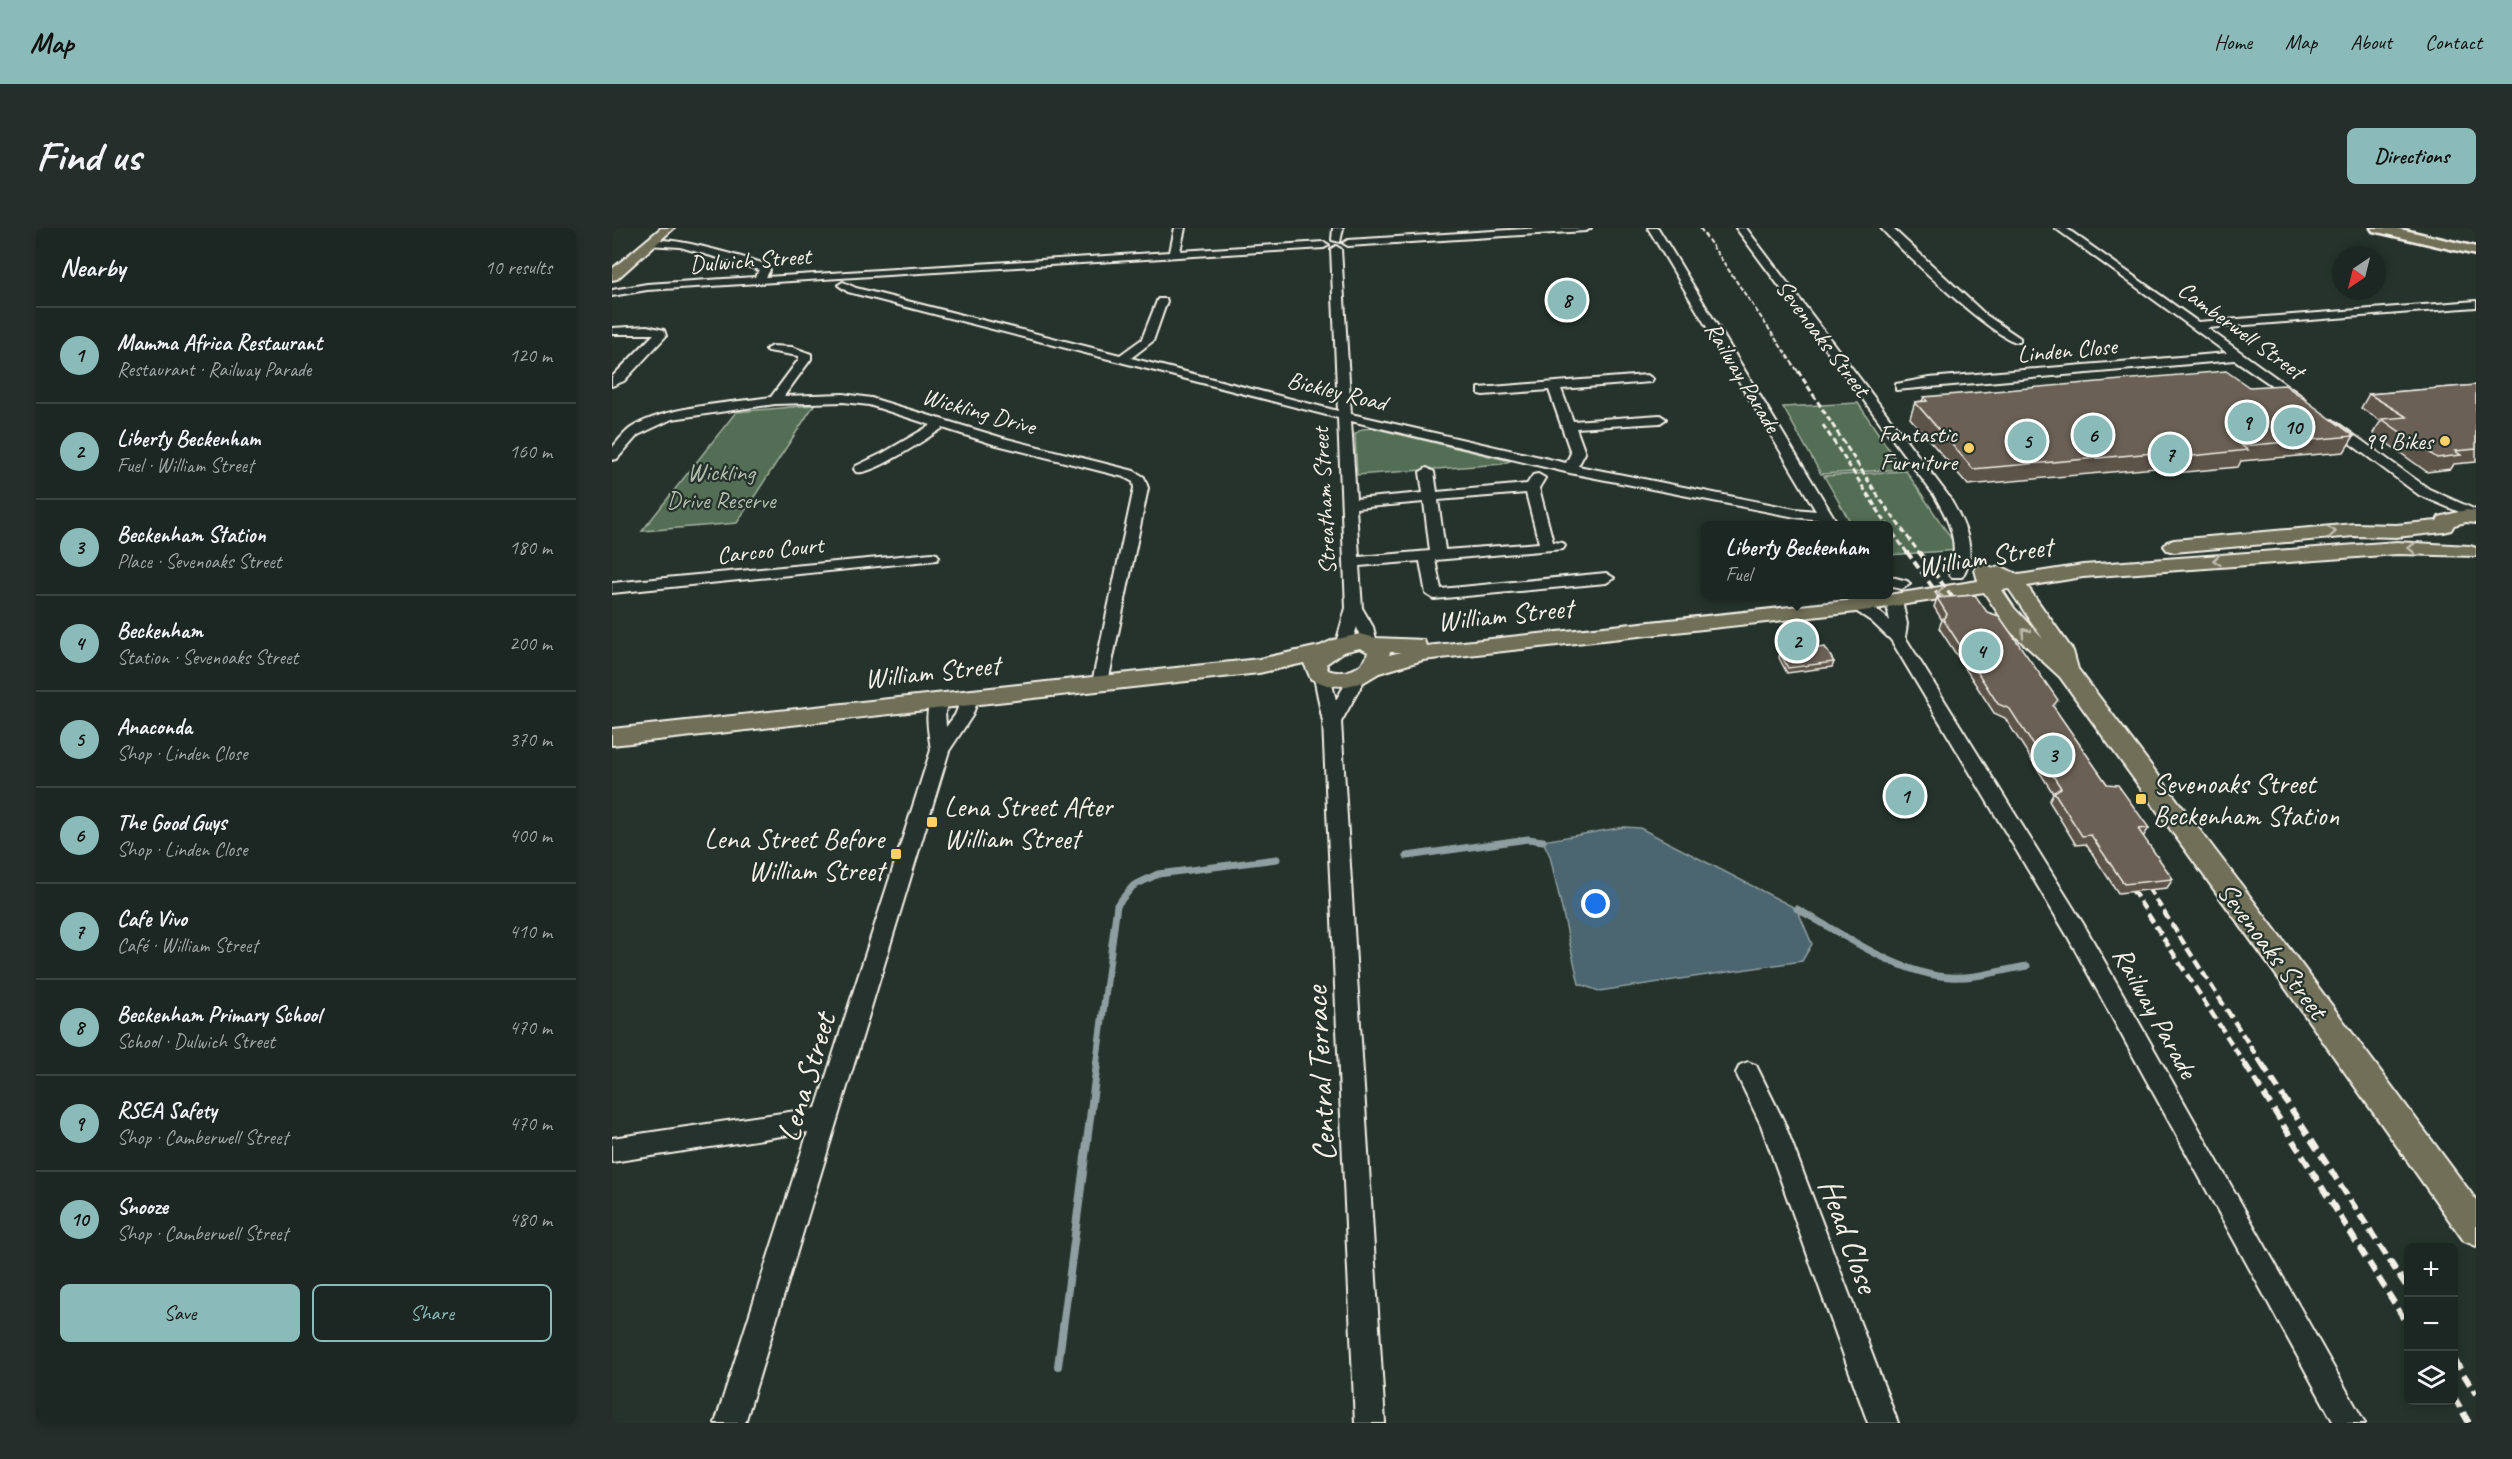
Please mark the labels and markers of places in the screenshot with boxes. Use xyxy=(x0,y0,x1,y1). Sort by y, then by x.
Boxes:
pin: 8 xyxy=(1548,278,1586,322)
pin: 9 xyxy=(2228,400,2266,444)
pin: 10 xyxy=(2274,404,2312,450)
pin: 6 xyxy=(2074,412,2112,458)
pin: 5 xyxy=(2008,418,2046,464)
place label: Fantastic Furniture xyxy=(1879,419,1959,477)
place label: 99 Bikes xyxy=(2364,426,2435,456)
pin: 7 xyxy=(2150,432,2190,476)
marker: 99 Bikes xyxy=(2438,434,2452,448)
marker: Fantastic Furniture xyxy=(1962,441,1976,455)
pin: 2 xyxy=(1778,618,1816,664)
pin: 4 xyxy=(1962,628,2000,674)
pin: 3 xyxy=(2034,732,2072,778)
place label: Sevenoaks Street Beckenham Station xyxy=(2153,766,2339,833)
pin: 1 xyxy=(1886,774,1924,818)
place label: Lena Street After William Street xyxy=(944,789,1114,856)
marker: Sevenoaks Street Beckenham Station xyxy=(2134,792,2148,806)
marker: Lena Street After William Street xyxy=(925,815,939,829)
place label: Lena Street Before William Street xyxy=(704,821,888,888)
marker: Lena Street Before William Street xyxy=(889,847,903,861)

